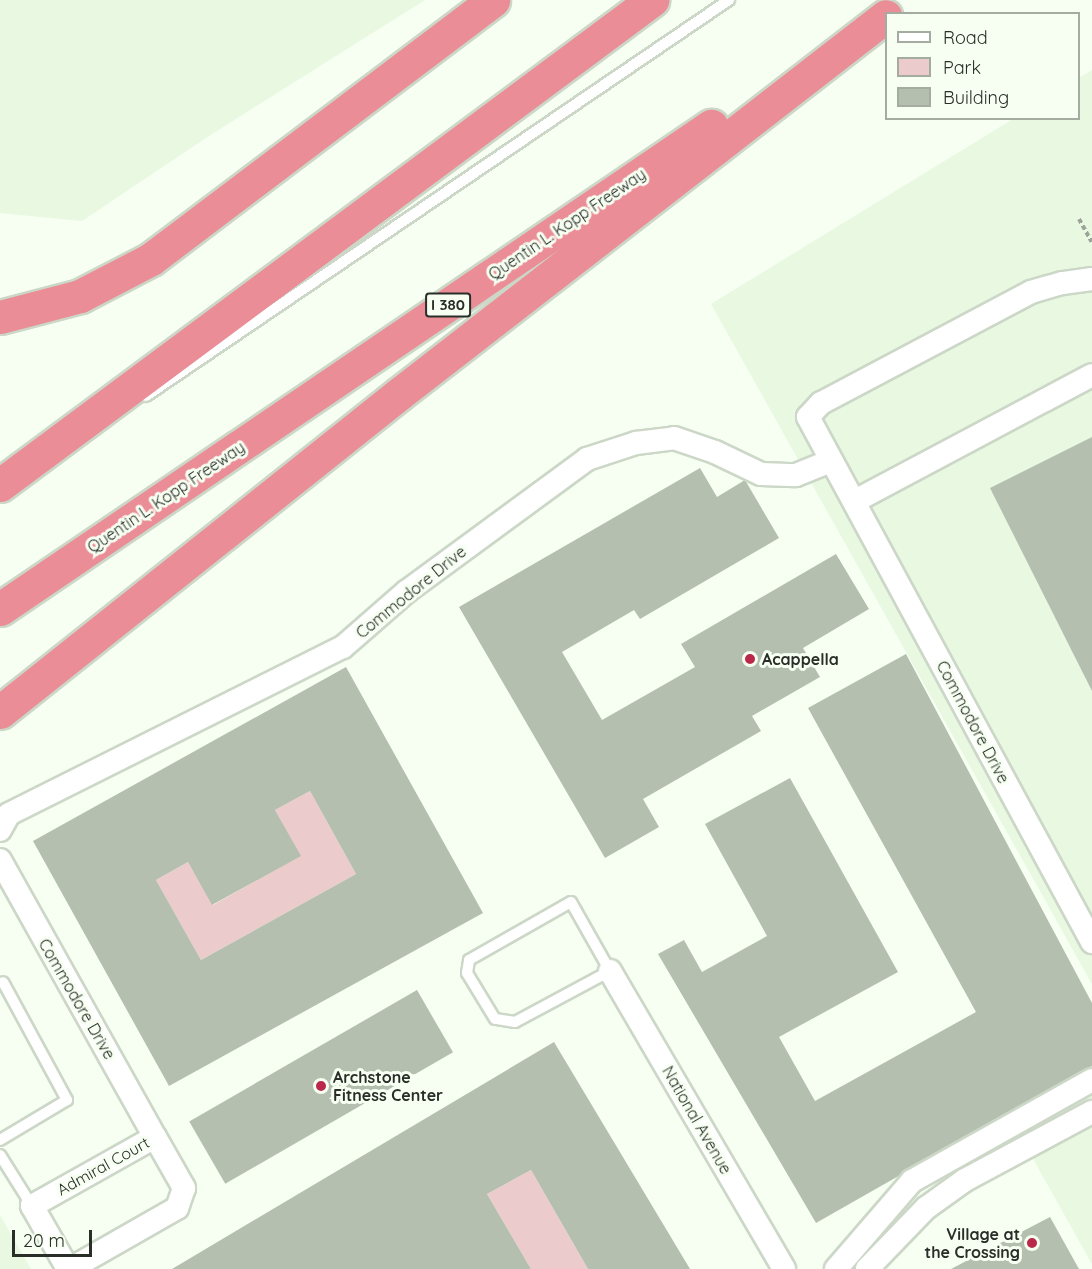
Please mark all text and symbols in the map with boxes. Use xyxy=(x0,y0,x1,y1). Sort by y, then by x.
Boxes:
legend xyxy=(885,12,1080,120)
text: Road xyxy=(943,26,988,49)
text: Park xyxy=(943,56,981,79)
text: Building xyxy=(943,86,1009,109)
street label: Quentin L. Kopp Freeway xyxy=(485,164,649,284)
road number: I 380 xyxy=(424,293,472,317)
street label: Quentin L. Kopp Freeway xyxy=(84,437,248,557)
street label: Commodore Drive xyxy=(352,542,470,642)
place label: Acappella xyxy=(762,649,839,669)
marker: Acappella xyxy=(743,652,757,666)
street label: Commodore Drive xyxy=(933,657,1013,787)
street label: Commodore Drive xyxy=(35,935,119,1063)
street label: National Avenue xyxy=(658,1063,736,1177)
place label: Archstone Fitness Center xyxy=(333,1067,443,1105)
marker: Archstone Fitness Center xyxy=(314,1079,328,1093)
street label: Admiral Court xyxy=(53,1133,153,1199)
scale bar xyxy=(15,1218,94,1256)
place label: Village at the Crossing xyxy=(925,1224,1020,1262)
text: 20 m xyxy=(23,1229,65,1252)
marker: Village at the Crossing xyxy=(1025,1236,1039,1250)

